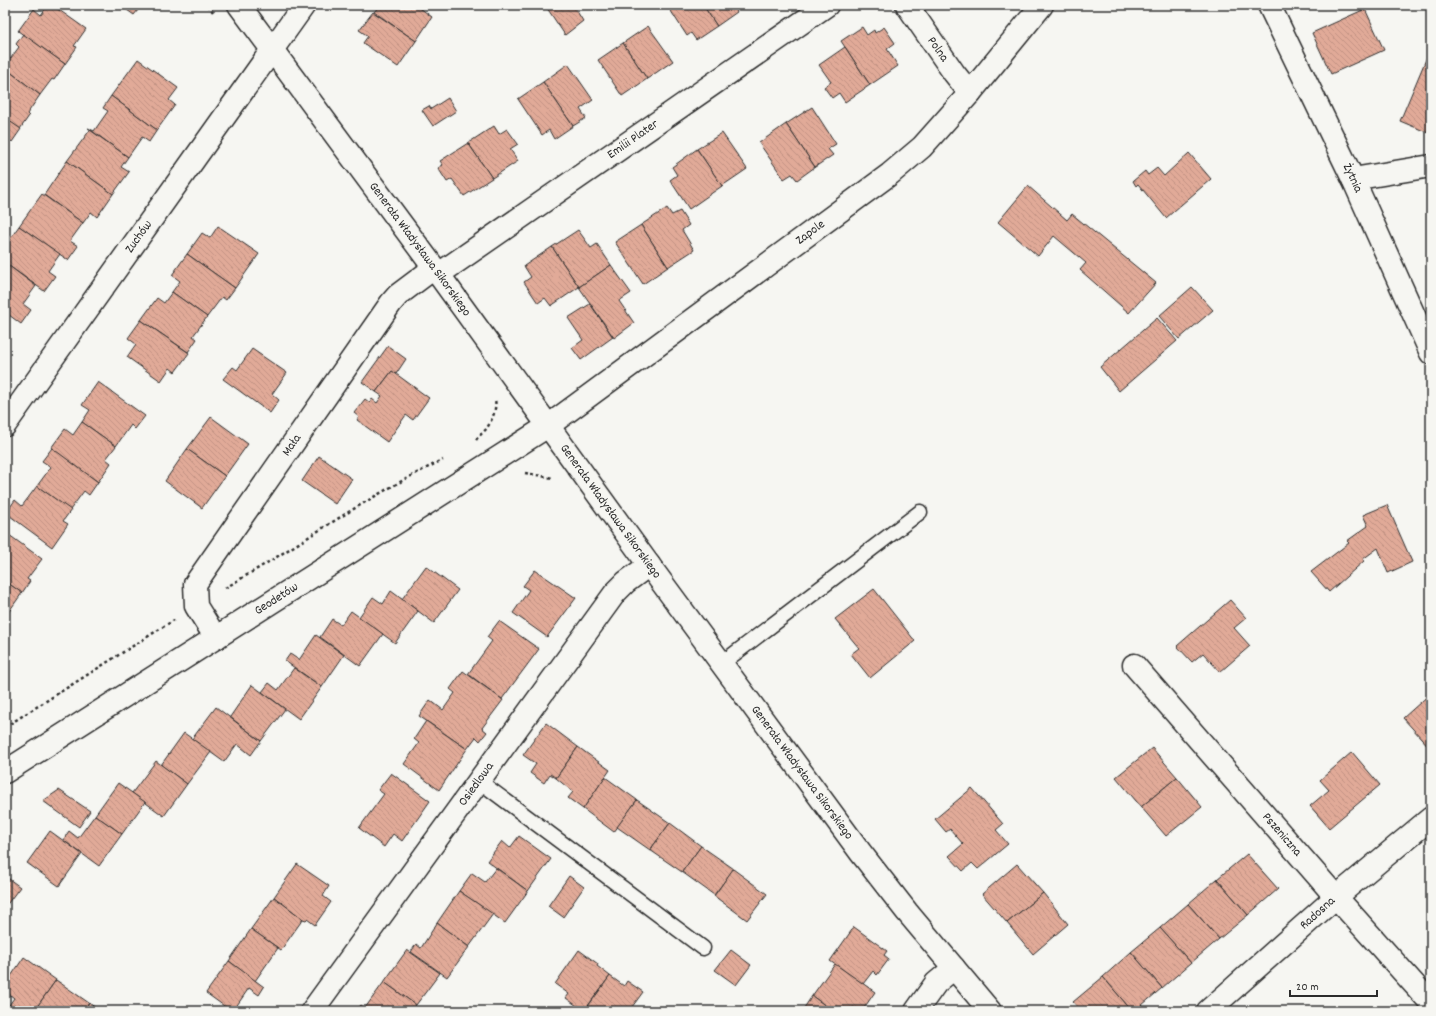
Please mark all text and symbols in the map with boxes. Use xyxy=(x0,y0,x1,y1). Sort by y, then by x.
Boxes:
street label: Polna xyxy=(922,33,954,67)
street label: Emilii Plater xyxy=(603,115,663,164)
street label: Żytnia xyxy=(1337,160,1368,196)
street label: Generała Władysława Sikorskiego xyxy=(364,178,476,321)
street label: Zapole xyxy=(792,215,829,250)
street label: Zuchów xyxy=(121,216,157,257)
street label: Mała xyxy=(277,430,307,460)
street label: Generała Władysława Sikorskiego xyxy=(555,440,666,583)
street label: Geodetów xyxy=(251,578,302,620)
street label: Generała Władysława Sikorskiego xyxy=(746,702,858,844)
street label: Osiedlowa xyxy=(454,758,499,810)
street label: Pszeniczna xyxy=(1257,809,1307,862)
street label: Radosna xyxy=(1296,892,1340,934)
scale bar xyxy=(1290,972,1377,998)
text: 20 m xyxy=(1296,979,1319,996)

